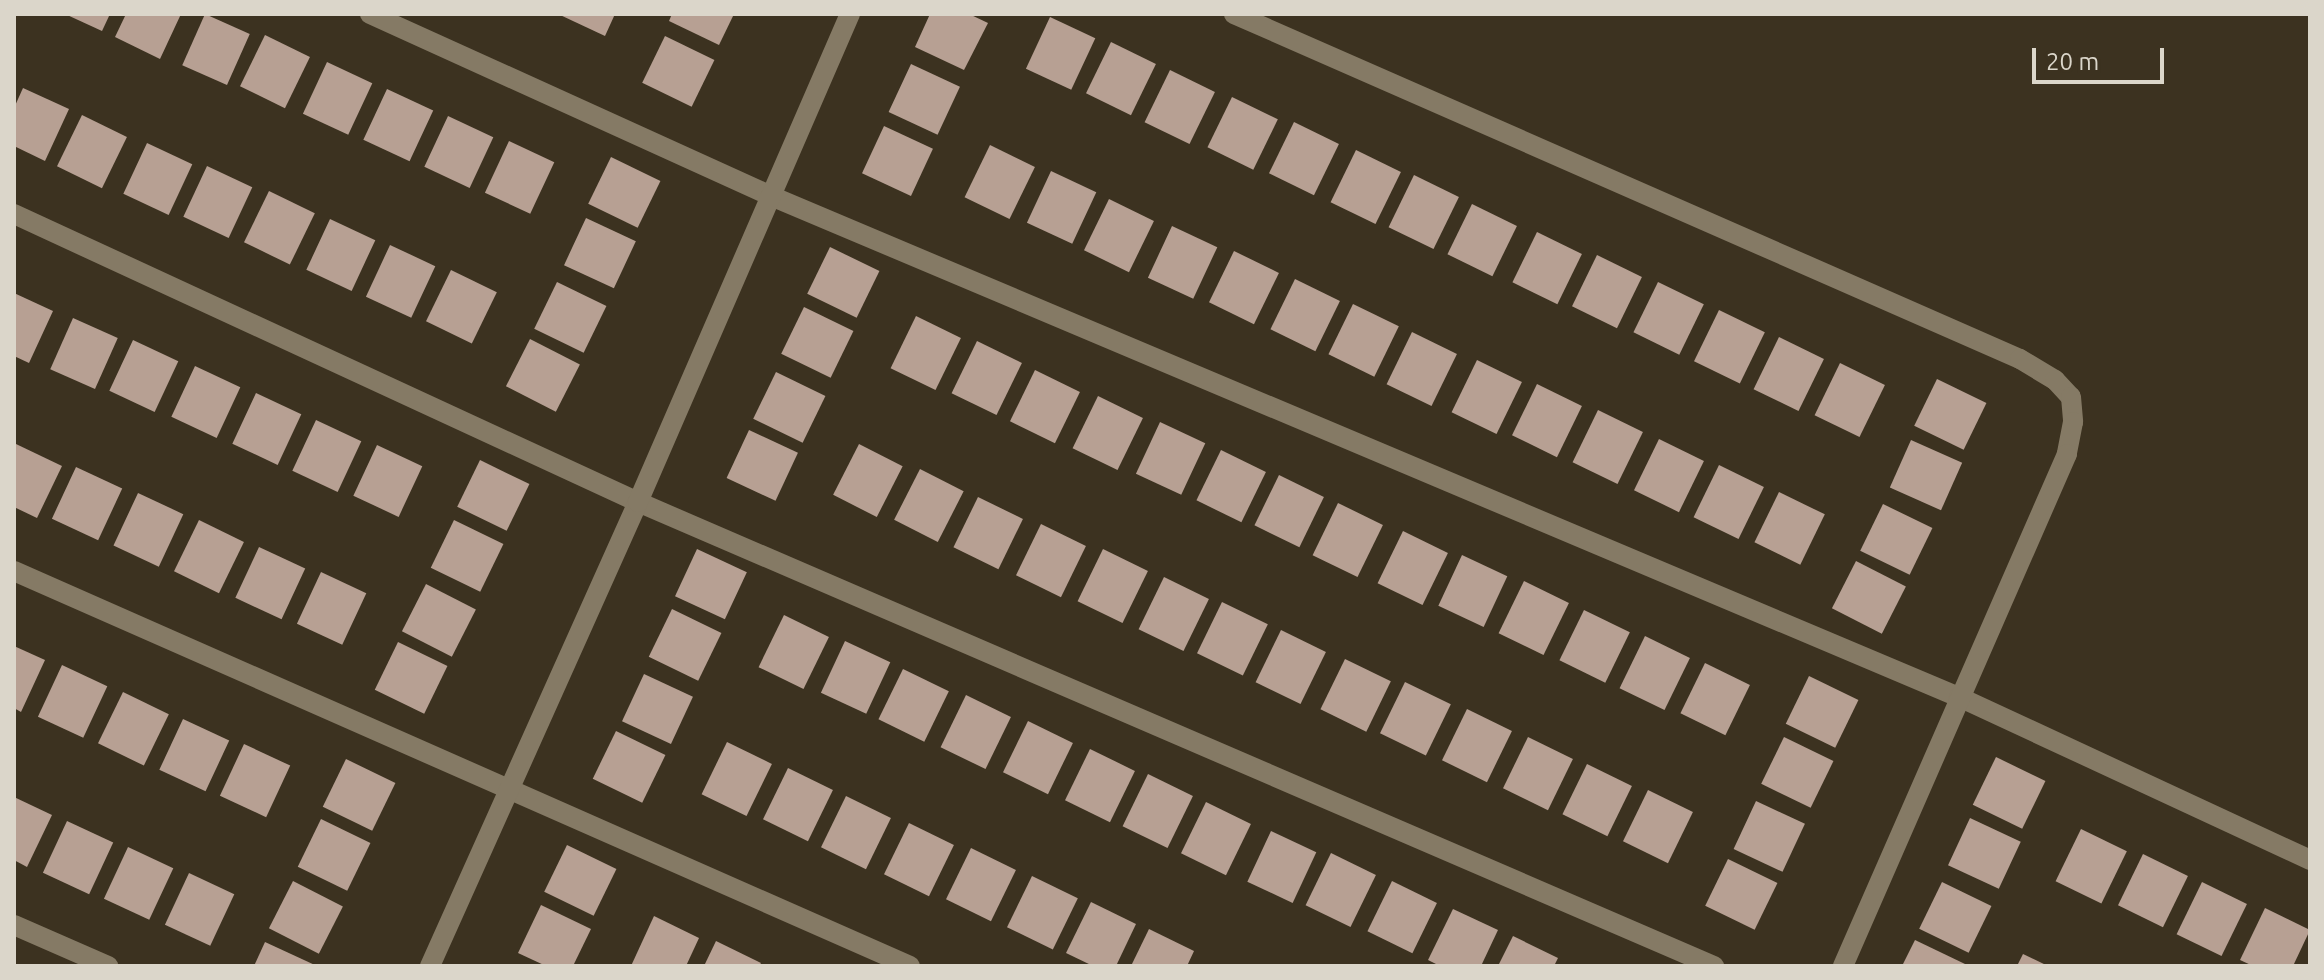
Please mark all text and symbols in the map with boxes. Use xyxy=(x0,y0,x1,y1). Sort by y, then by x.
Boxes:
scale bar xyxy=(2036,32,2168,82)
text: 20 m xyxy=(2046,48,2099,75)

